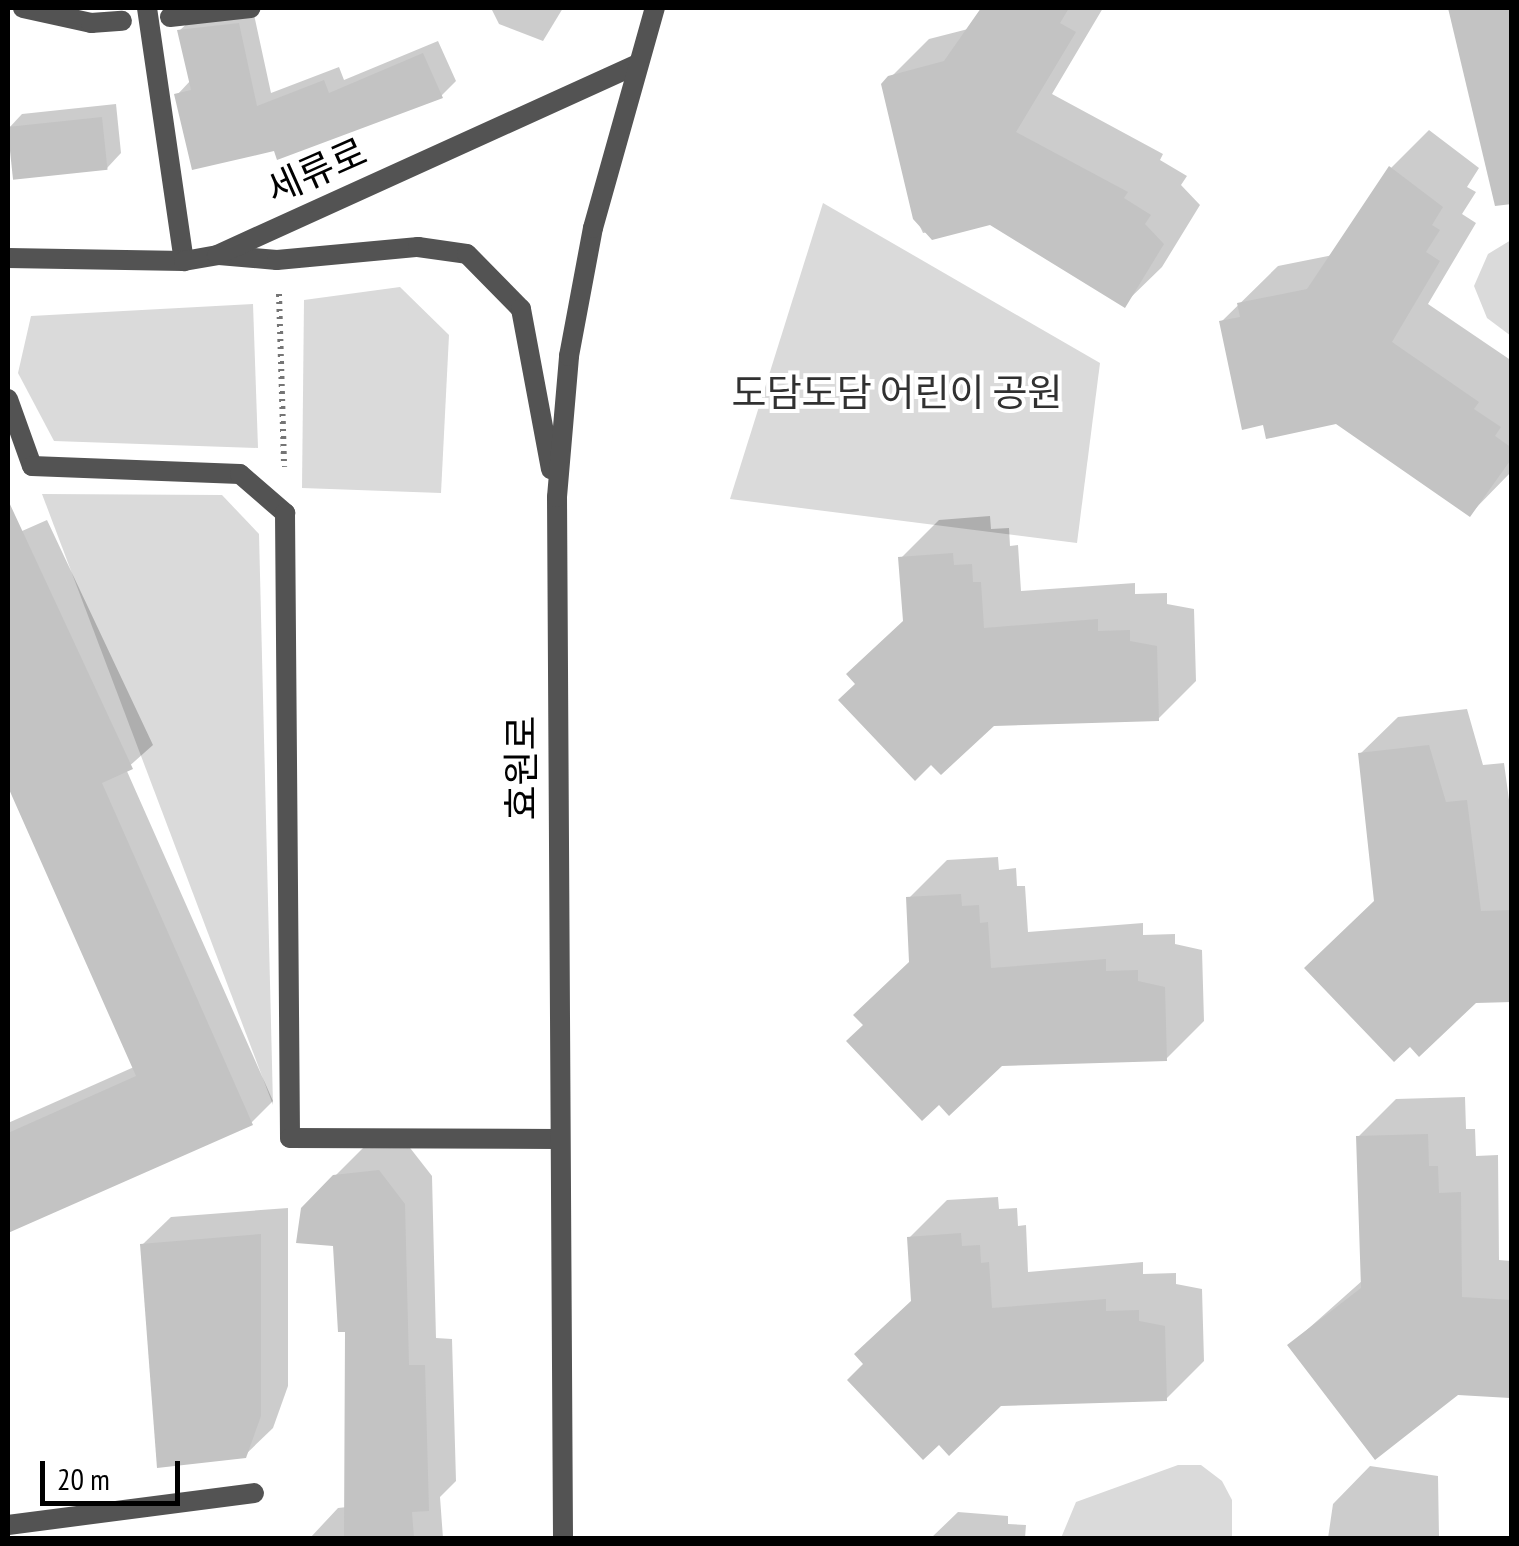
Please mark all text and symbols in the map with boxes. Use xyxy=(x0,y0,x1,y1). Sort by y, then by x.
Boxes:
street label: 세류로 xyxy=(259,128,373,212)
park label: 도담도담 어린이 공원 xyxy=(732,369,1062,415)
street label: 효원로 xyxy=(498,716,544,820)
scale bar xyxy=(45,1441,185,1503)
text: 20 m xyxy=(57,1459,110,1498)

